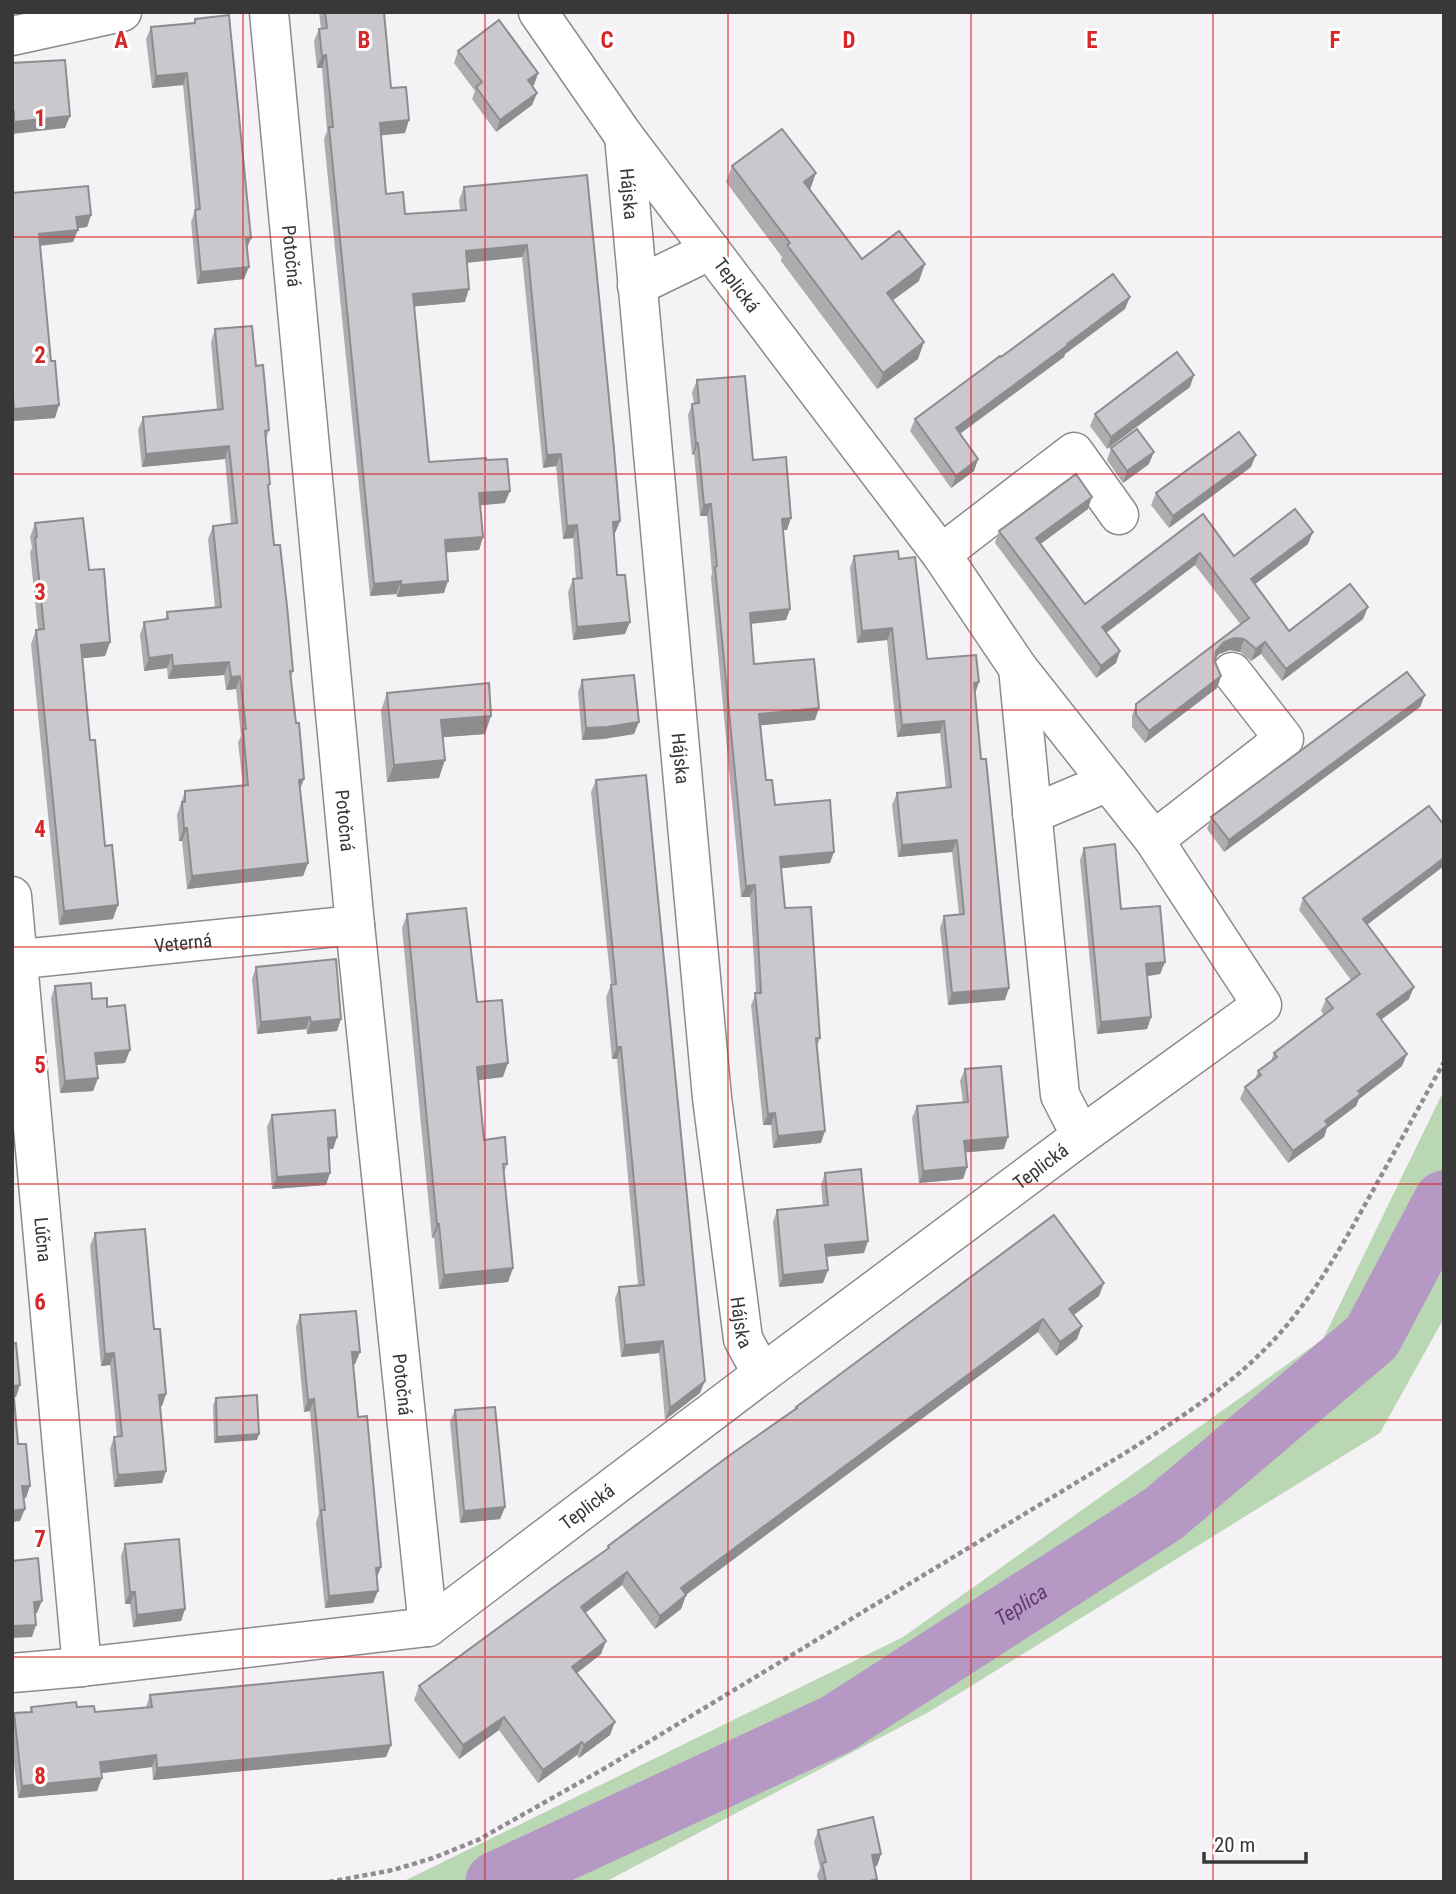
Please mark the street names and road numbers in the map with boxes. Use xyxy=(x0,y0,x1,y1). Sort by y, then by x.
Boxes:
street label: Hájska xyxy=(615,167,643,221)
street label: Potočná xyxy=(277,224,306,288)
street label: Teplická xyxy=(709,253,765,317)
street label: Hájska xyxy=(667,732,694,785)
street label: Potočná xyxy=(330,789,359,852)
street label: Veterná xyxy=(153,929,213,957)
street label: Teplická xyxy=(1009,1139,1073,1195)
street label: Lúčna xyxy=(29,1216,56,1263)
street label: Hájska xyxy=(726,1295,757,1352)
street label: Potočná xyxy=(388,1352,417,1417)
street label: Teplická xyxy=(555,1479,619,1535)

